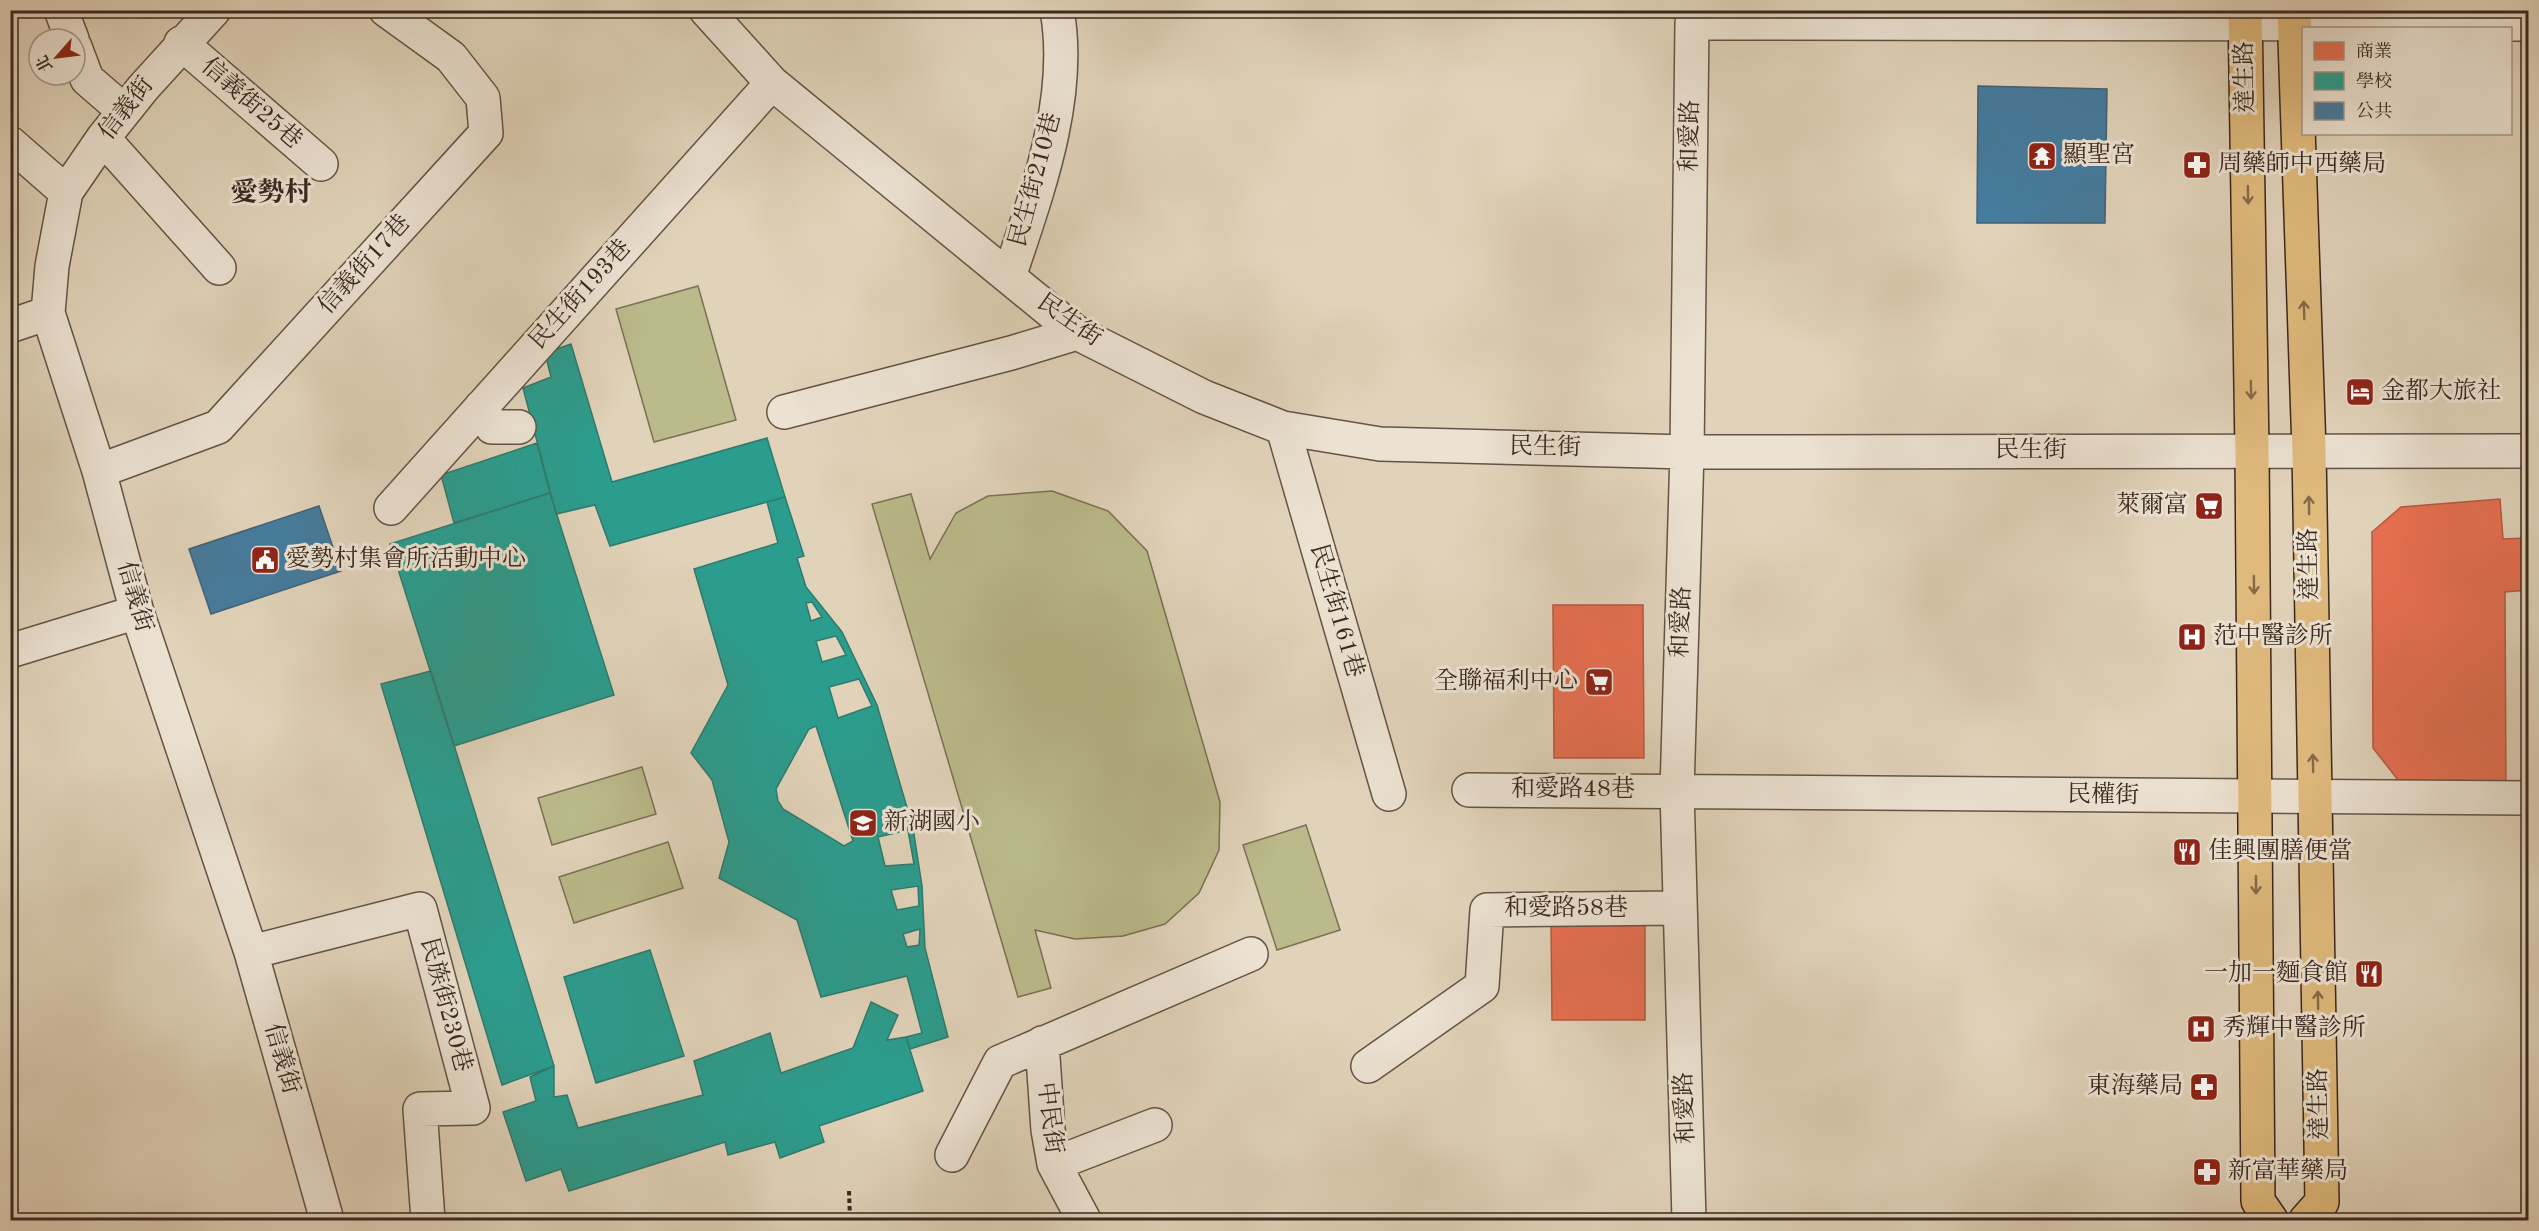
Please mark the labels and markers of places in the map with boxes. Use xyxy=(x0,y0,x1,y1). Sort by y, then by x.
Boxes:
temple icon: 顯聖宮 xyxy=(2026,140,2058,172)
place label: 顯聖宮 xyxy=(2063,141,2135,168)
pharmacy icon: 周藥師中西藥局 xyxy=(2181,149,2213,181)
place label: 周藥師中西藥局 xyxy=(2218,150,2386,177)
hotel icon: 金都大旅社 xyxy=(2344,376,2376,408)
place label: 金都大旅社 xyxy=(2381,377,2501,404)
supermarket icon: 萊爾富 xyxy=(2193,490,2225,522)
place label: 萊爾富 xyxy=(2116,491,2188,518)
public building icon: 愛勢村集會所活動中心 xyxy=(249,544,281,576)
place label: 愛勢村集會所活動中心 xyxy=(286,545,526,572)
hospital icon: 范中醫診所 xyxy=(2176,621,2208,653)
place label: 范中醫診所 xyxy=(2213,622,2333,649)
supermarket icon: 全聯福利中心 xyxy=(1583,666,1615,698)
place label: 全聯福利中心 xyxy=(1434,667,1578,694)
school or university icon: 新湖國小 xyxy=(847,807,879,839)
place label: 新湖國小 xyxy=(884,808,980,835)
restaurant icon: 佳興團膳便當 xyxy=(2171,836,2203,868)
place label: 佳興團膳便當 xyxy=(2208,837,2352,864)
restaurant icon: 一加一麵食館 xyxy=(2353,958,2385,990)
place label: 一加一麵食館 xyxy=(2204,959,2348,986)
hospital icon: 秀輝中醫診所 xyxy=(2185,1013,2217,1045)
place label: 秀輝中醫診所 xyxy=(2222,1014,2366,1041)
pharmacy icon: 東海藥局 xyxy=(2188,1071,2220,1103)
place label: 東海藥局 xyxy=(2087,1072,2183,1099)
pharmacy icon: 新富華藥局 xyxy=(2191,1156,2223,1188)
place label: 新富華藥局 xyxy=(2228,1157,2348,1184)

